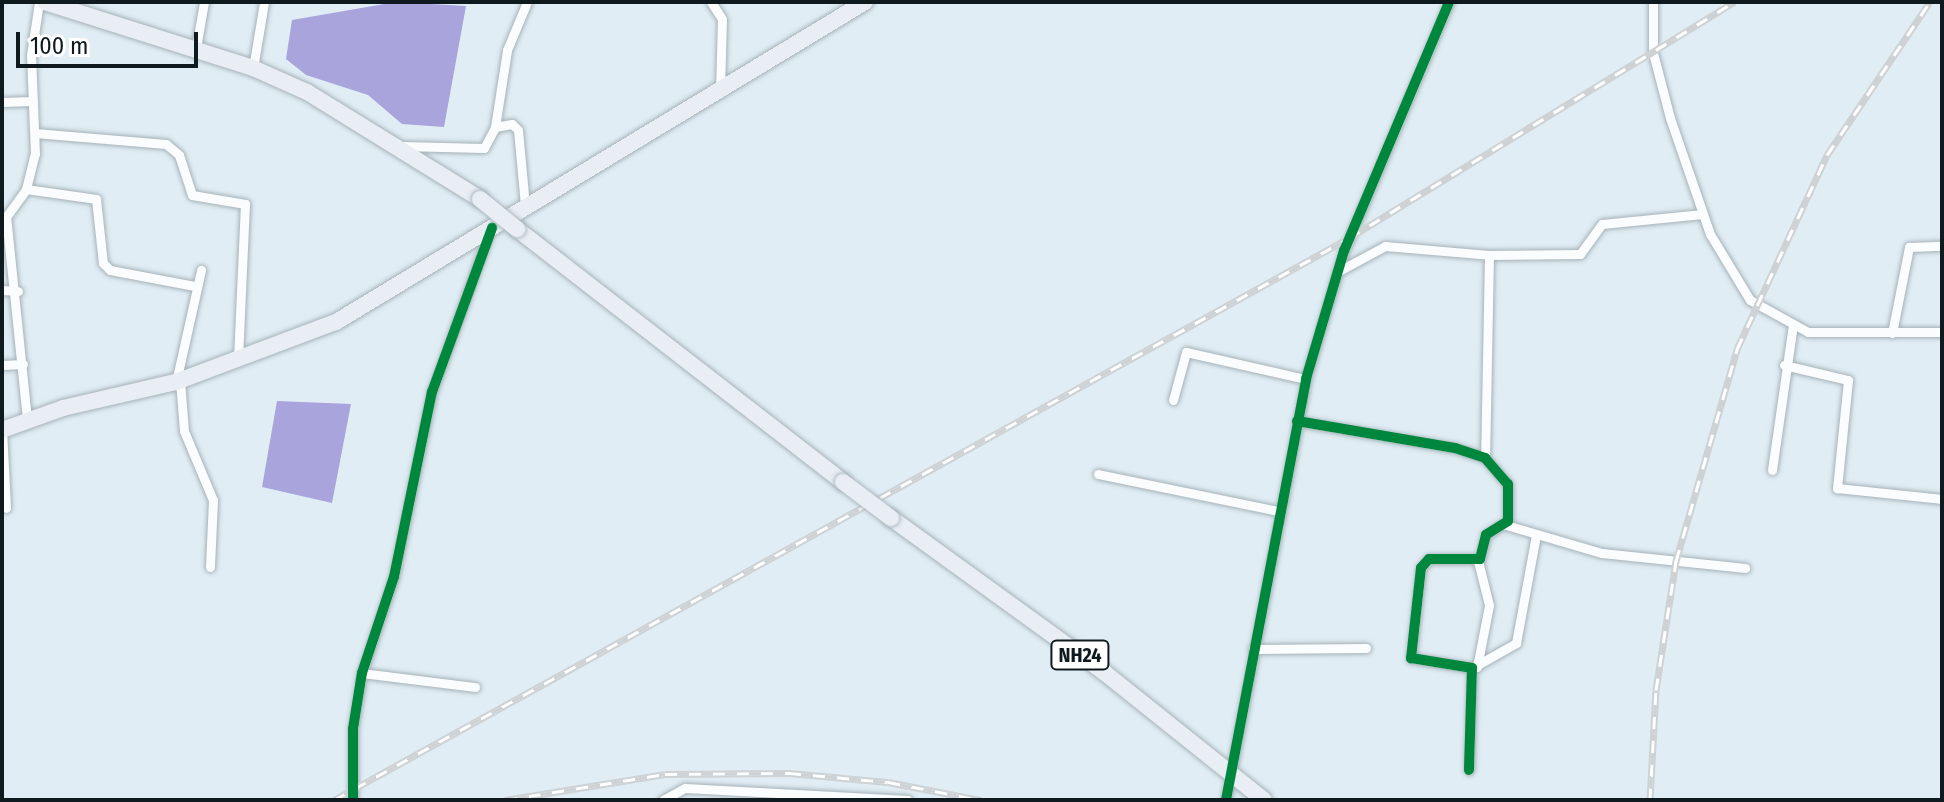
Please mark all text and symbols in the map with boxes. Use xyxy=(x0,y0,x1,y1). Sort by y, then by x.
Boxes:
scale bar xyxy=(20,16,202,66)
text: 100 m xyxy=(30,32,88,60)
road number: NH24 xyxy=(1050,639,1110,671)

